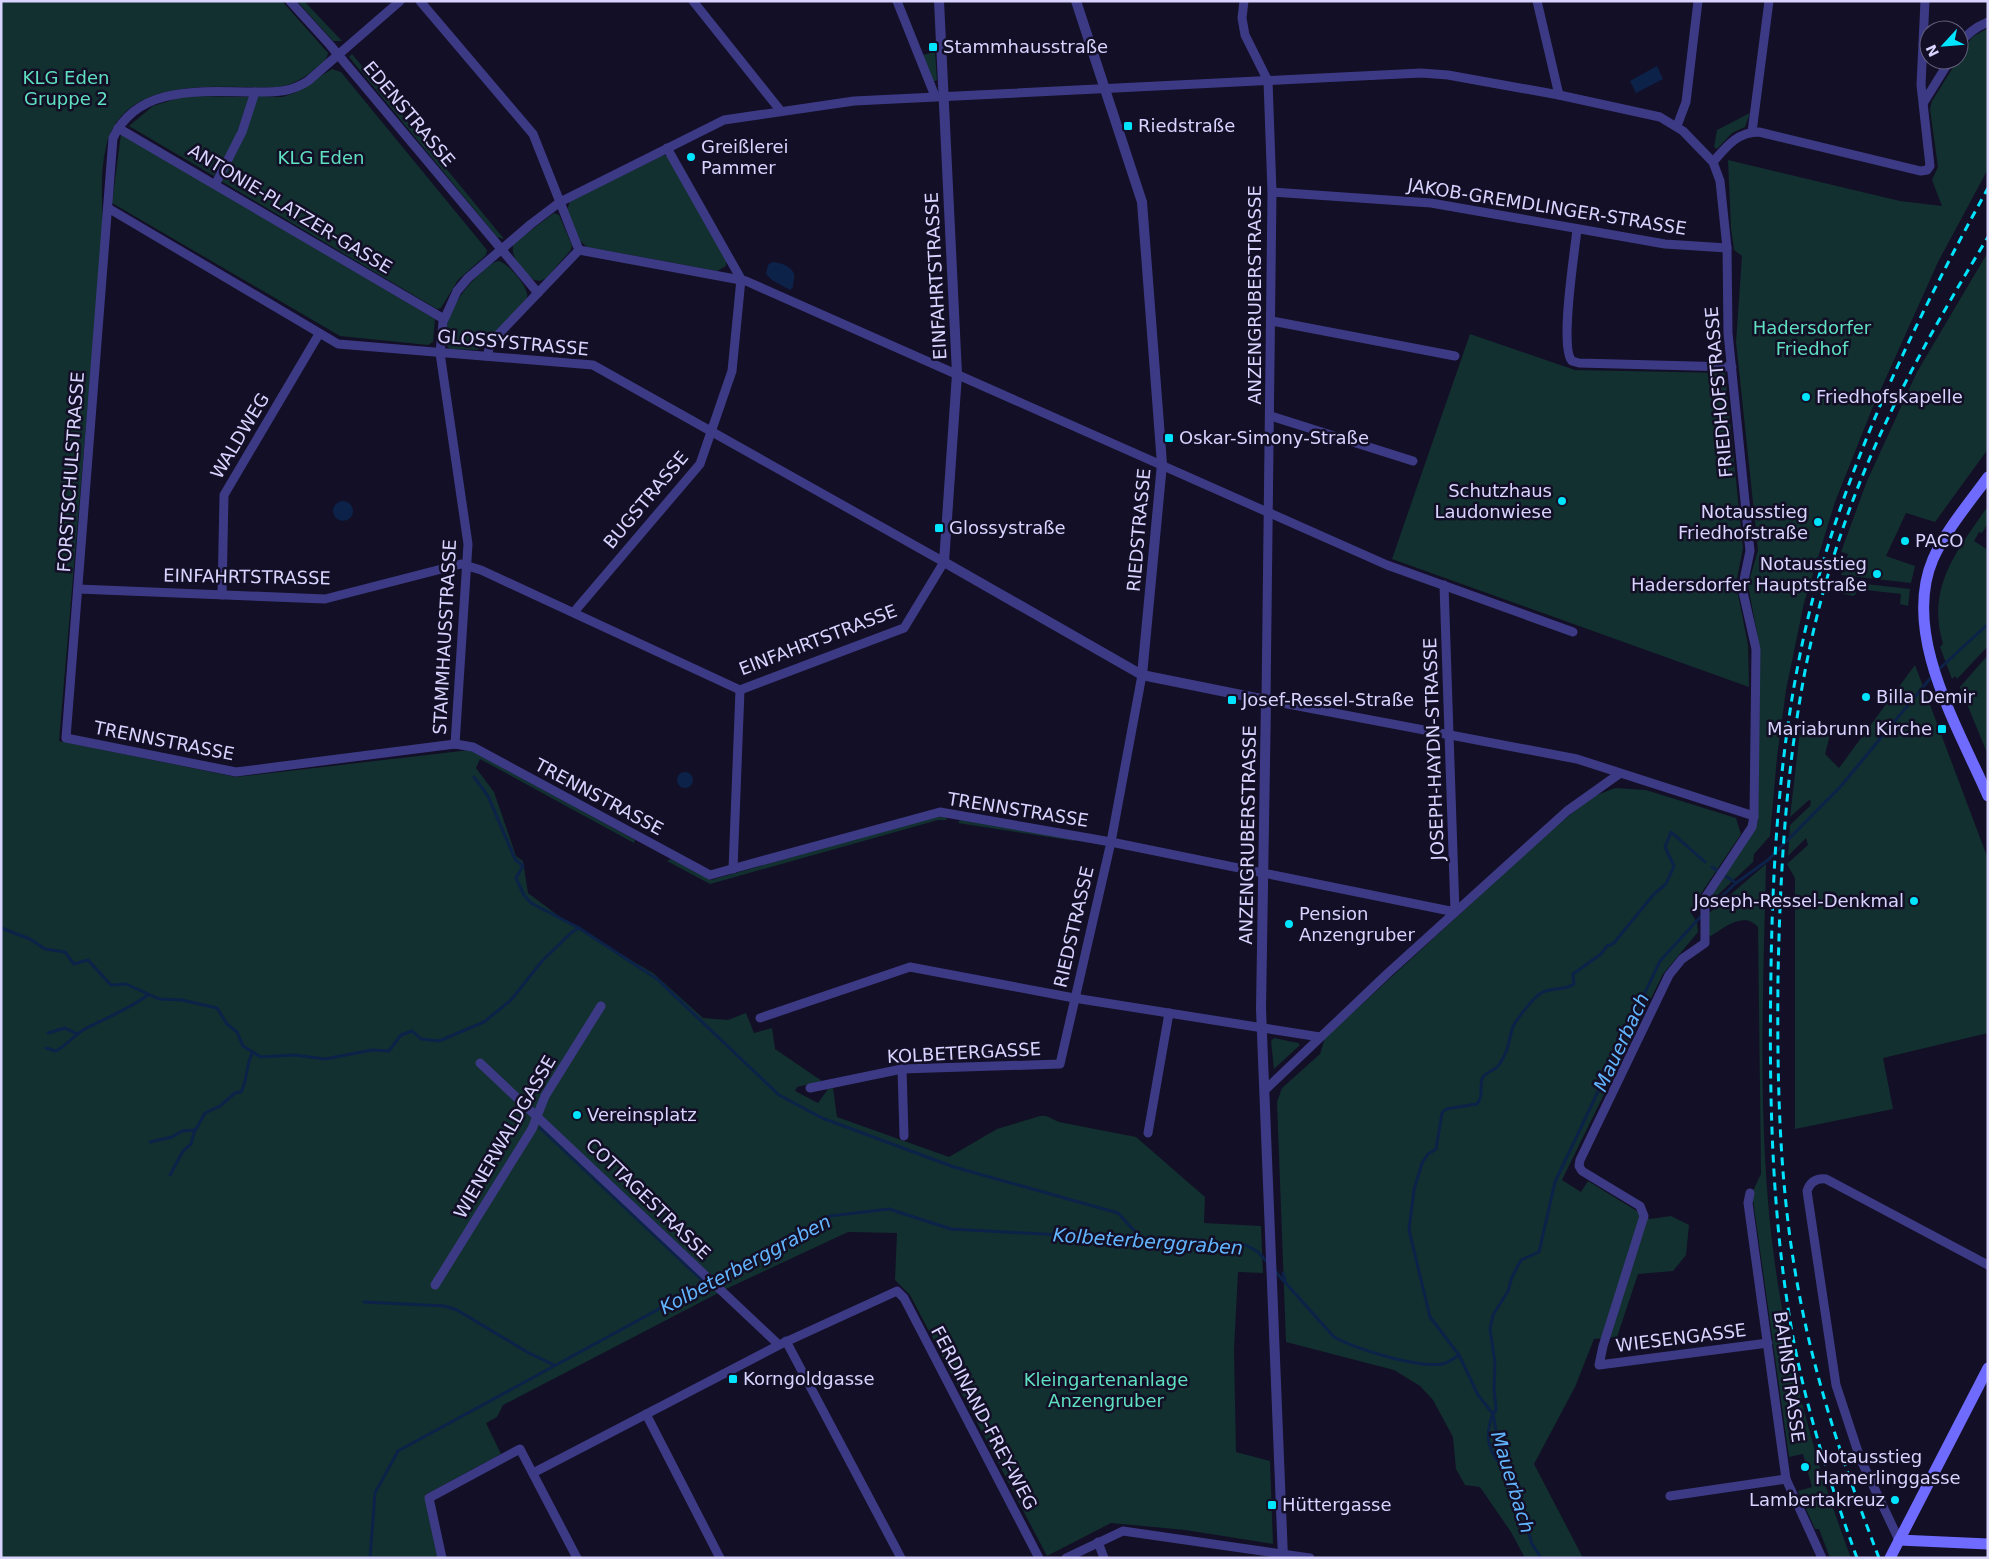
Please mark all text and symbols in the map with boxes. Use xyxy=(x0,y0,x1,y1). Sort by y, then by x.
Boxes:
north arrow xyxy=(1919,20,1969,70)
place label: Stammhausstraße xyxy=(943,36,1108,57)
marker: Stammhausstraße xyxy=(927,41,939,53)
text: N xyxy=(1923,42,1942,59)
street label: EDENSTRASSE xyxy=(359,57,459,171)
park label: KLG Eden Gruppe 2 xyxy=(23,67,109,109)
place label: Riedstraße xyxy=(1138,115,1235,136)
marker: Riedstraße xyxy=(1122,120,1134,132)
place label: Greißlerei Pammer xyxy=(701,136,789,178)
street label: ANTONIE-PLATZER-GASSE xyxy=(185,139,396,278)
park label: KLG Eden xyxy=(278,147,364,168)
marker: Greißlerei Pammer xyxy=(685,151,697,163)
street label: JAKOB-GREMDLINGER-STRASSE xyxy=(1405,174,1688,239)
street label: ANZENGRUBERSTRASSE xyxy=(1244,185,1265,405)
street label: EINFAHRTSTRASSE xyxy=(921,192,950,360)
street label: FRIEDHOFSTRASSE xyxy=(1701,306,1736,479)
park label: Hadersdorfer Friedhof xyxy=(1753,317,1872,359)
street label: GLOSSYSTRASSE xyxy=(436,325,590,360)
street label: FORSTSCHULSTRASSE xyxy=(53,371,88,573)
place label: Friedhofskapelle xyxy=(1816,386,1963,407)
street label: WALDWEG xyxy=(206,389,273,482)
marker: Friedhofskapelle xyxy=(1800,391,1812,403)
place label: Oskar-Simony-Straße xyxy=(1179,427,1369,448)
marker: Oskar-Simony-Straße xyxy=(1163,432,1175,444)
street label: BUGSTRASSE xyxy=(599,447,692,552)
street label: RIEDSTRASSE xyxy=(1123,467,1154,593)
place label: Schutzhaus Laudonwiese xyxy=(1434,480,1552,522)
marker: Schutzhaus Laudonwiese xyxy=(1556,495,1568,507)
place label: Notausstieg Friedhofstraße xyxy=(1678,501,1808,543)
marker: Notausstieg Friedhofstraße xyxy=(1812,516,1824,528)
place label: Glossystraße xyxy=(949,517,1066,538)
marker: Glossystraße xyxy=(933,522,945,534)
place label: PACO xyxy=(1915,530,1963,551)
marker: PACO xyxy=(1899,535,1911,547)
street label: STAMMHAUSSTRASSE xyxy=(429,539,460,735)
place label: Notausstieg Hadersdorfer Hauptstraße xyxy=(1631,553,1867,595)
street label: EINFAHRTSTRASSE xyxy=(163,565,331,588)
marker: Notausstieg Hadersdorfer Hauptstraße xyxy=(1871,568,1883,580)
street label: EINFAHRTSTRASSE xyxy=(736,600,900,679)
street label: JOSEPH-HAYDN-STRASSE xyxy=(1419,637,1448,862)
place label: Billa Demir xyxy=(1876,686,1976,707)
place label: Josef-Ressel-Straße xyxy=(1241,689,1414,710)
marker: Billa Demir xyxy=(1860,691,1872,703)
marker: Josef-Ressel-Straße xyxy=(1226,694,1238,706)
street label: TRENNSTRASSE xyxy=(91,716,236,764)
place label: Mariabrunn Kirche xyxy=(1767,718,1932,739)
marker: Mariabrunn Kirche xyxy=(1936,723,1948,735)
street label: ANZENGRUBERSTRASSE xyxy=(1235,725,1260,945)
street label: TRENNSTRASSE xyxy=(530,753,667,839)
street label: TRENNSTRASSE xyxy=(945,788,1090,831)
street label: RIEDSTRASSE xyxy=(1049,864,1098,990)
place label: Joseph-Ressel-Denkmal xyxy=(1692,890,1904,911)
marker: Joseph-Ressel-Denkmal xyxy=(1908,895,1920,907)
place label: Pension Anzengruber xyxy=(1299,903,1415,945)
marker: Pension Anzengruber xyxy=(1283,918,1295,930)
water label: Mauerbach xyxy=(1589,989,1653,1095)
street label: KOLBETERGASSE xyxy=(886,1038,1041,1067)
street label: WIENERWALDGASSE xyxy=(449,1052,560,1222)
place label: Vereinsplatz xyxy=(587,1104,697,1125)
marker: Vereinsplatz xyxy=(571,1109,583,1121)
street label: COTTAGESTRASSE xyxy=(582,1134,715,1264)
water label: Kolbeterberggraben xyxy=(656,1210,834,1318)
water label: Kolbeterberggraben xyxy=(1052,1223,1244,1259)
street label: BAHNSTRASSE xyxy=(1770,1310,1809,1444)
street label: WIESENGASSE xyxy=(1615,1319,1747,1356)
street label: FERDINAND-FREY-WEG xyxy=(927,1322,1042,1513)
place label: Korngoldgasse xyxy=(743,1368,875,1389)
park label: Kleingartenanlage Anzengruber xyxy=(1024,1369,1188,1411)
marker: Korngoldgasse xyxy=(727,1373,739,1385)
water label: Mauerbach xyxy=(1487,1428,1539,1536)
place label: Notausstieg Hamerlinggasse xyxy=(1815,1446,1961,1488)
marker: Notausstieg Hamerlinggasse xyxy=(1799,1461,1811,1473)
place label: Lambertakreuz xyxy=(1749,1489,1885,1510)
place label: Hüttergasse xyxy=(1282,1494,1392,1515)
marker: Lambertakreuz xyxy=(1889,1494,1901,1506)
marker: Hüttergasse xyxy=(1266,1499,1278,1511)

